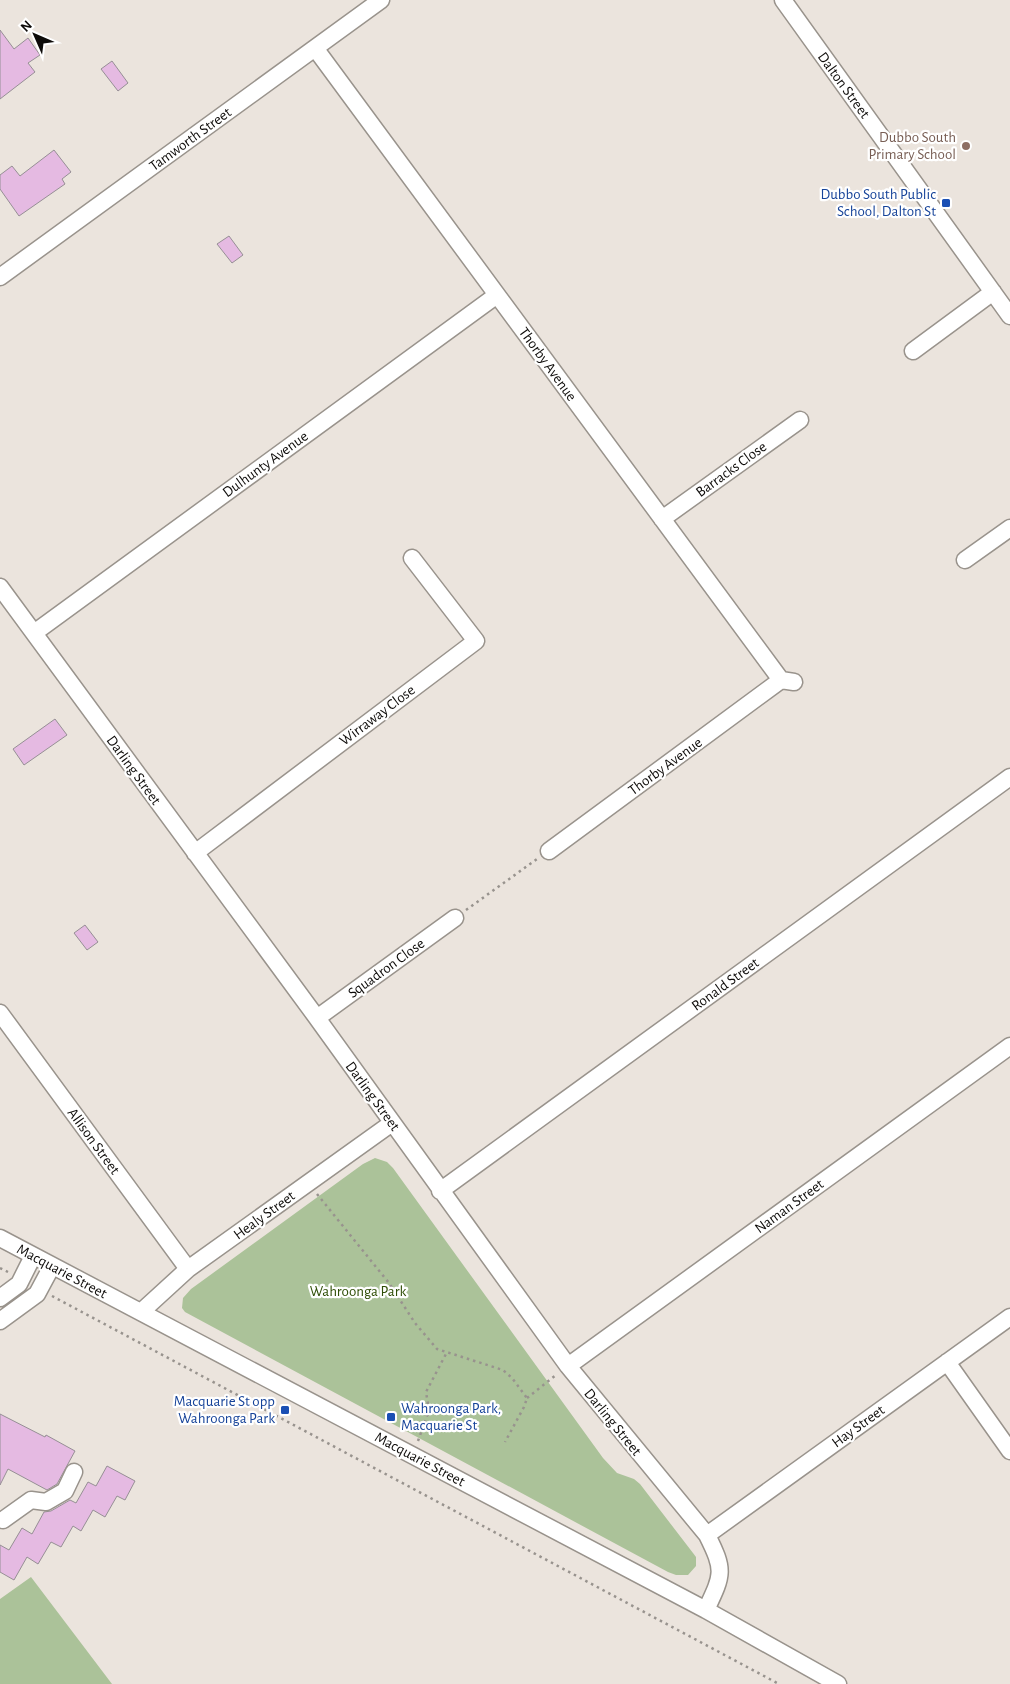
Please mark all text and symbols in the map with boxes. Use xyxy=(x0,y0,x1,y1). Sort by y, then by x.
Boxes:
north arrow xyxy=(10,10,60,60)
text: N xyxy=(18,18,35,35)
street label: Dalton Street xyxy=(815,49,873,121)
street label: Tamworth Street xyxy=(147,105,234,174)
place label: Dubbo South Primary School xyxy=(868,130,956,162)
marker: Dubbo South Primary School xyxy=(960,140,972,152)
place label: Dubbo South Public School, Dalton St xyxy=(820,187,936,219)
marker: Dubbo South Public School, Dalton St xyxy=(940,197,952,209)
street label: Thorby Avenue xyxy=(516,325,579,404)
street label: Dulhunty Avenue xyxy=(220,428,311,500)
street label: Barracks Close xyxy=(693,439,769,500)
street label: Wirraway Close xyxy=(337,682,418,749)
street label: Darling Street xyxy=(104,733,164,808)
street label: Thorby Avenue xyxy=(626,735,705,798)
street label: Squadron Close xyxy=(345,936,427,1001)
street label: Ronald Street xyxy=(689,955,762,1014)
street label: Darling Street xyxy=(343,1059,403,1134)
street label: Allison Street xyxy=(65,1105,123,1177)
street label: Naman Street xyxy=(752,1176,827,1236)
street label: Healy Street xyxy=(231,1188,298,1243)
street label: Macquarie Street xyxy=(14,1241,109,1302)
park label: Wahroonga Park xyxy=(310,1284,407,1299)
street label: Darling Street xyxy=(581,1386,644,1459)
place label: Macquarie St opp Wahroonga Park xyxy=(174,1394,275,1426)
place label: Wahroonga Park, Macquarie St xyxy=(401,1401,501,1433)
street label: Hay Street xyxy=(829,1402,888,1450)
marker: Macquarie St opp Wahroonga Park xyxy=(279,1404,291,1416)
marker: Wahroonga Park, Macquarie St xyxy=(385,1411,397,1423)
street label: Macquarie Street xyxy=(372,1429,467,1490)

